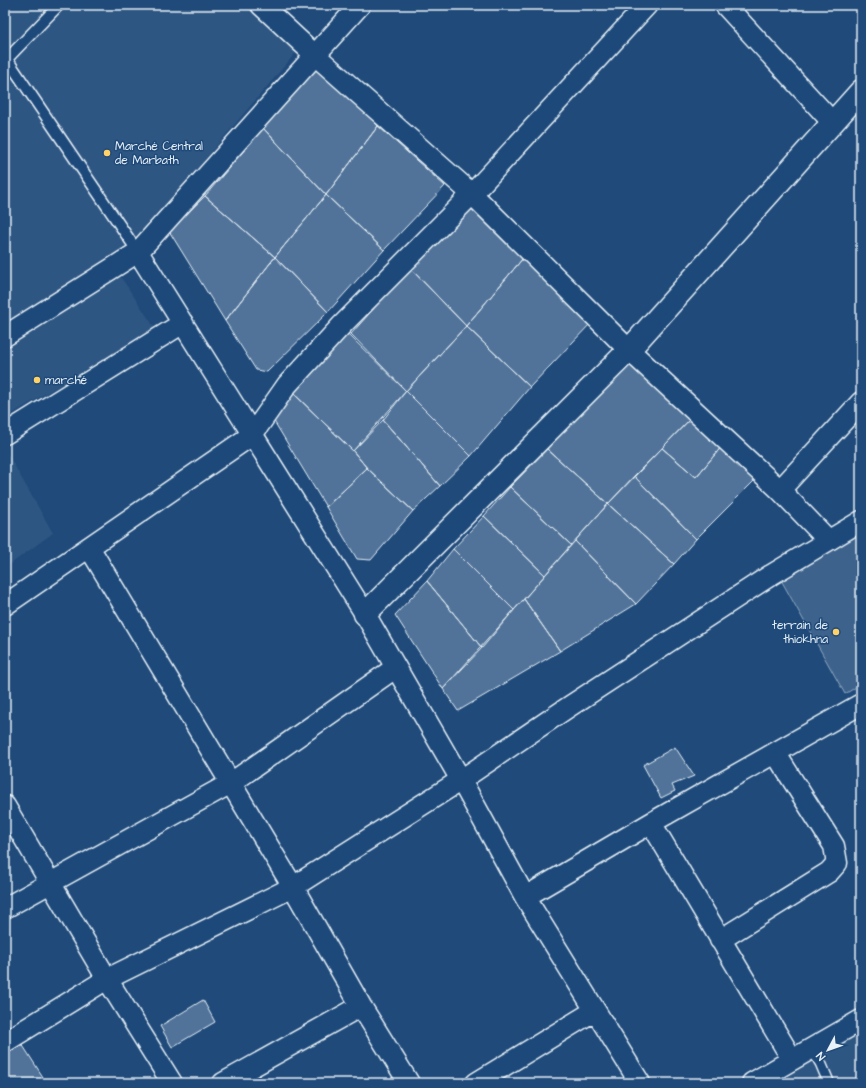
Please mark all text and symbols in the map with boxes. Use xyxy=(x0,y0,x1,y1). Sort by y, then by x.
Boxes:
place label: Marché Central de Marbath xyxy=(115,138,203,169)
marker: Marché Central de Marbath xyxy=(102,148,112,158)
place label: marché xyxy=(45,372,88,389)
marker: marché xyxy=(32,375,42,385)
place label: terrain de thiokhna xyxy=(772,617,828,648)
marker: terrain de thiokhna xyxy=(831,627,841,637)
north arrow xyxy=(808,1030,848,1070)
text: N xyxy=(813,1049,829,1064)

